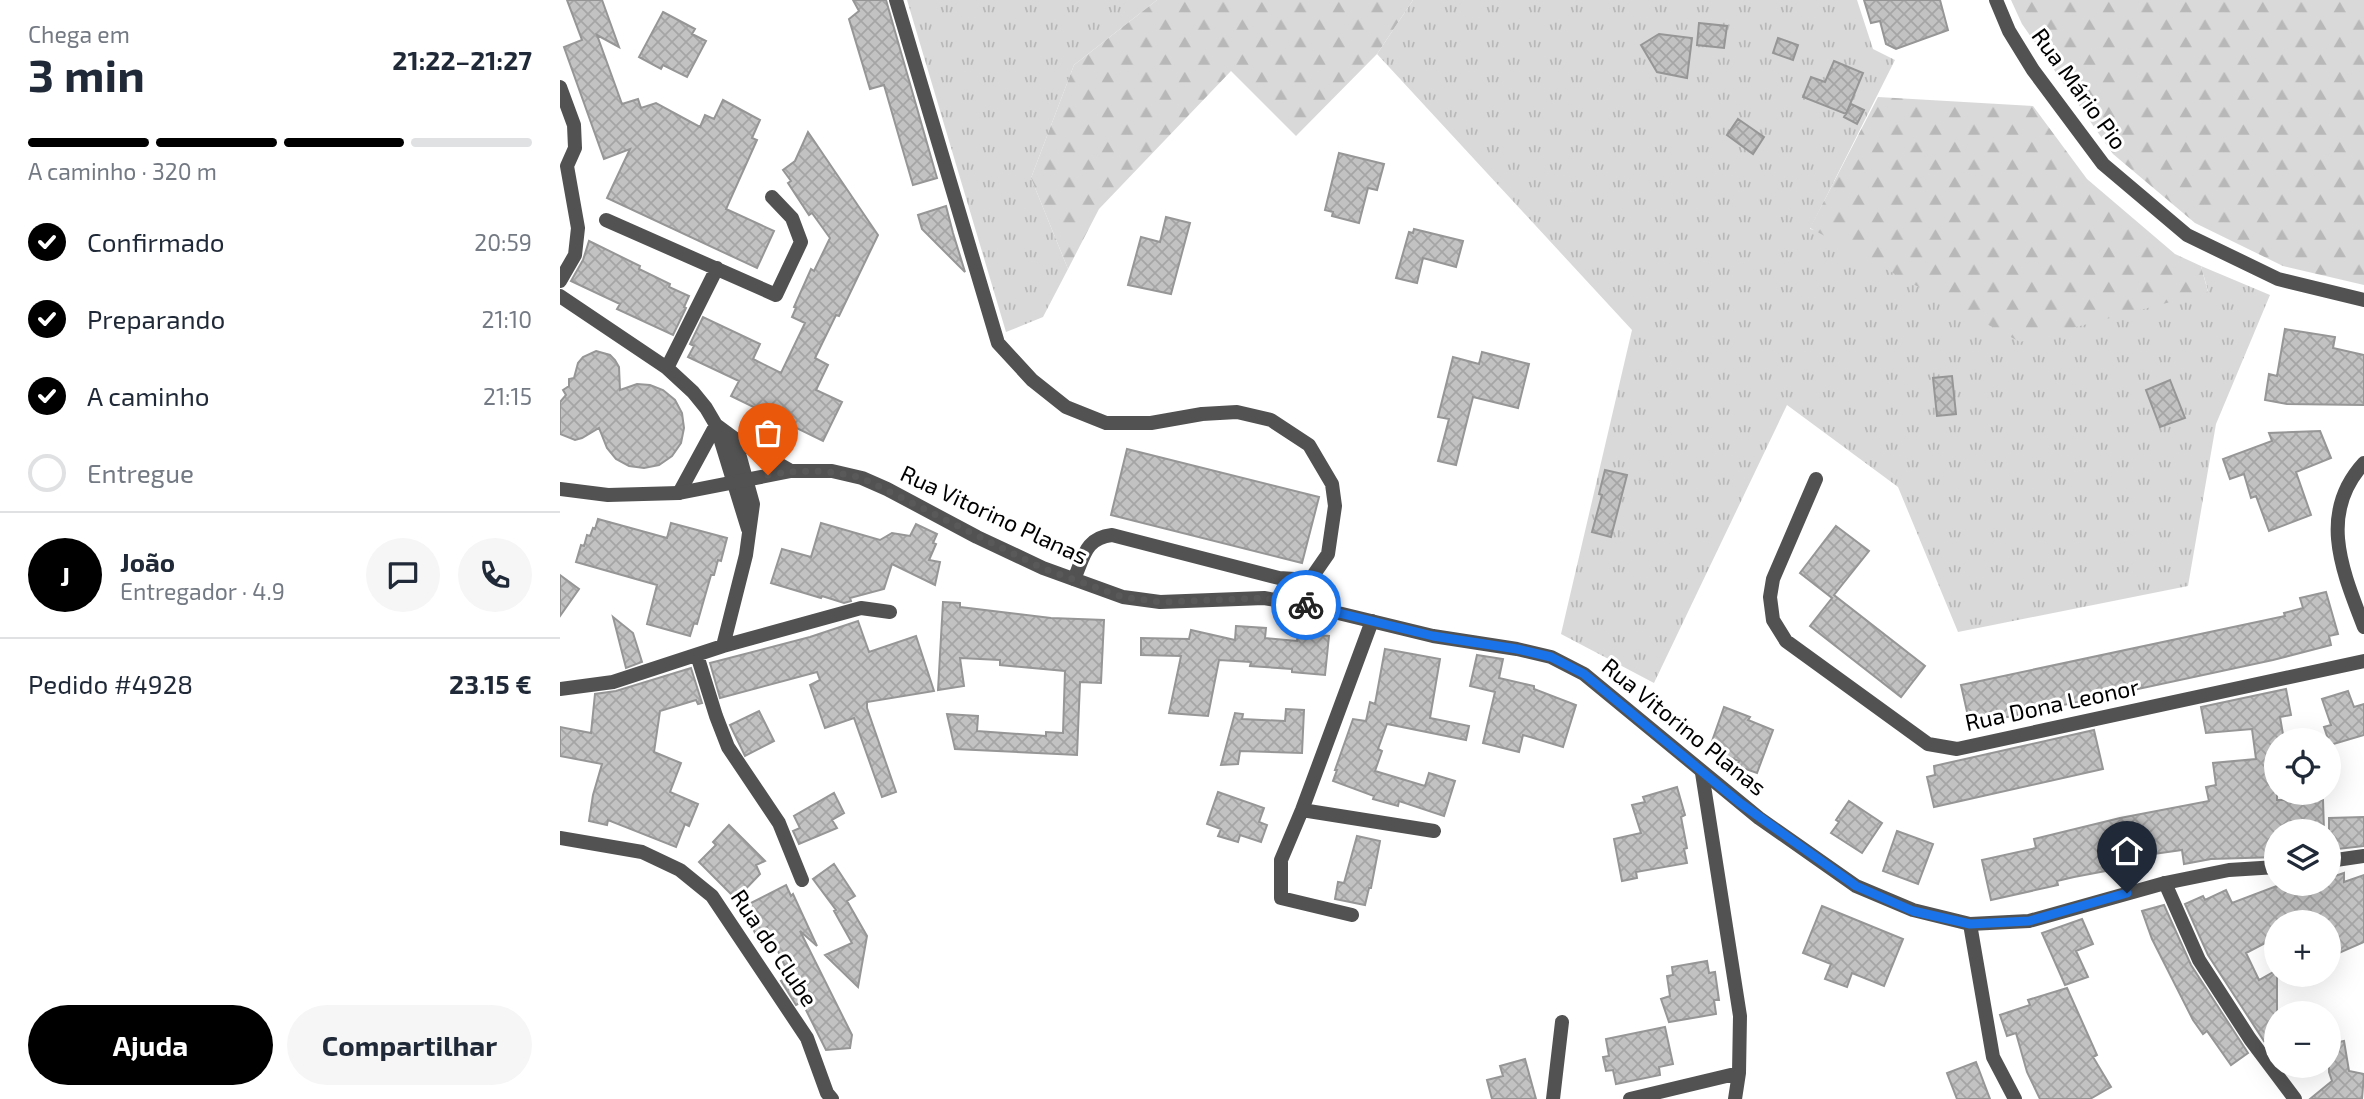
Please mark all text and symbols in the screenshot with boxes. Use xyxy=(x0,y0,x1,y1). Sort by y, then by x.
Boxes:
text: Chega em xyxy=(28,20,130,48)
street label: Rua Mário Pio xyxy=(2026,22,2133,155)
text: 21:22–21:27 xyxy=(392,44,532,75)
text: 3 min xyxy=(28,46,145,101)
text: A caminho · 320 m xyxy=(28,157,217,185)
icon: check xyxy=(28,223,66,261)
text: Confirmado xyxy=(87,226,225,257)
text: 20:59 xyxy=(474,228,532,256)
icon: check xyxy=(28,300,66,338)
text: Preparando xyxy=(87,303,225,334)
text: 21:10 xyxy=(481,305,532,333)
icon: check xyxy=(28,377,66,415)
text: A caminho xyxy=(87,380,210,411)
text: 21:15 xyxy=(483,382,532,410)
pin xyxy=(738,403,798,475)
icon: bag xyxy=(749,414,787,452)
text: Entregue xyxy=(87,457,194,488)
street label: Rua Vitorino Planas xyxy=(896,458,1092,570)
button: chat xyxy=(366,538,440,612)
button: phone xyxy=(458,538,532,612)
text: João xyxy=(120,546,175,577)
text: J xyxy=(60,560,70,591)
courier xyxy=(1271,570,1341,640)
text: Entregador · 4.9 xyxy=(120,577,285,605)
icon: bike xyxy=(1287,586,1325,624)
street label: Rua Vitorino Planas xyxy=(1597,651,1772,801)
text: Pedido #4928 xyxy=(28,668,193,699)
text: 23.15 € xyxy=(449,668,532,699)
street label: Rua Dona Leonor xyxy=(1962,672,2141,736)
map controls xyxy=(2264,728,2341,1078)
button: locate xyxy=(2264,728,2341,805)
button: layers xyxy=(2264,819,2341,896)
pin xyxy=(2097,821,2157,893)
icon: home xyxy=(2108,832,2146,870)
street label: Rua do Clube xyxy=(725,884,824,1011)
button: + xyxy=(2264,910,2341,987)
button: − xyxy=(2264,1001,2341,1078)
button: Ajuda xyxy=(28,1005,273,1085)
button: Compartilhar xyxy=(287,1005,532,1085)

